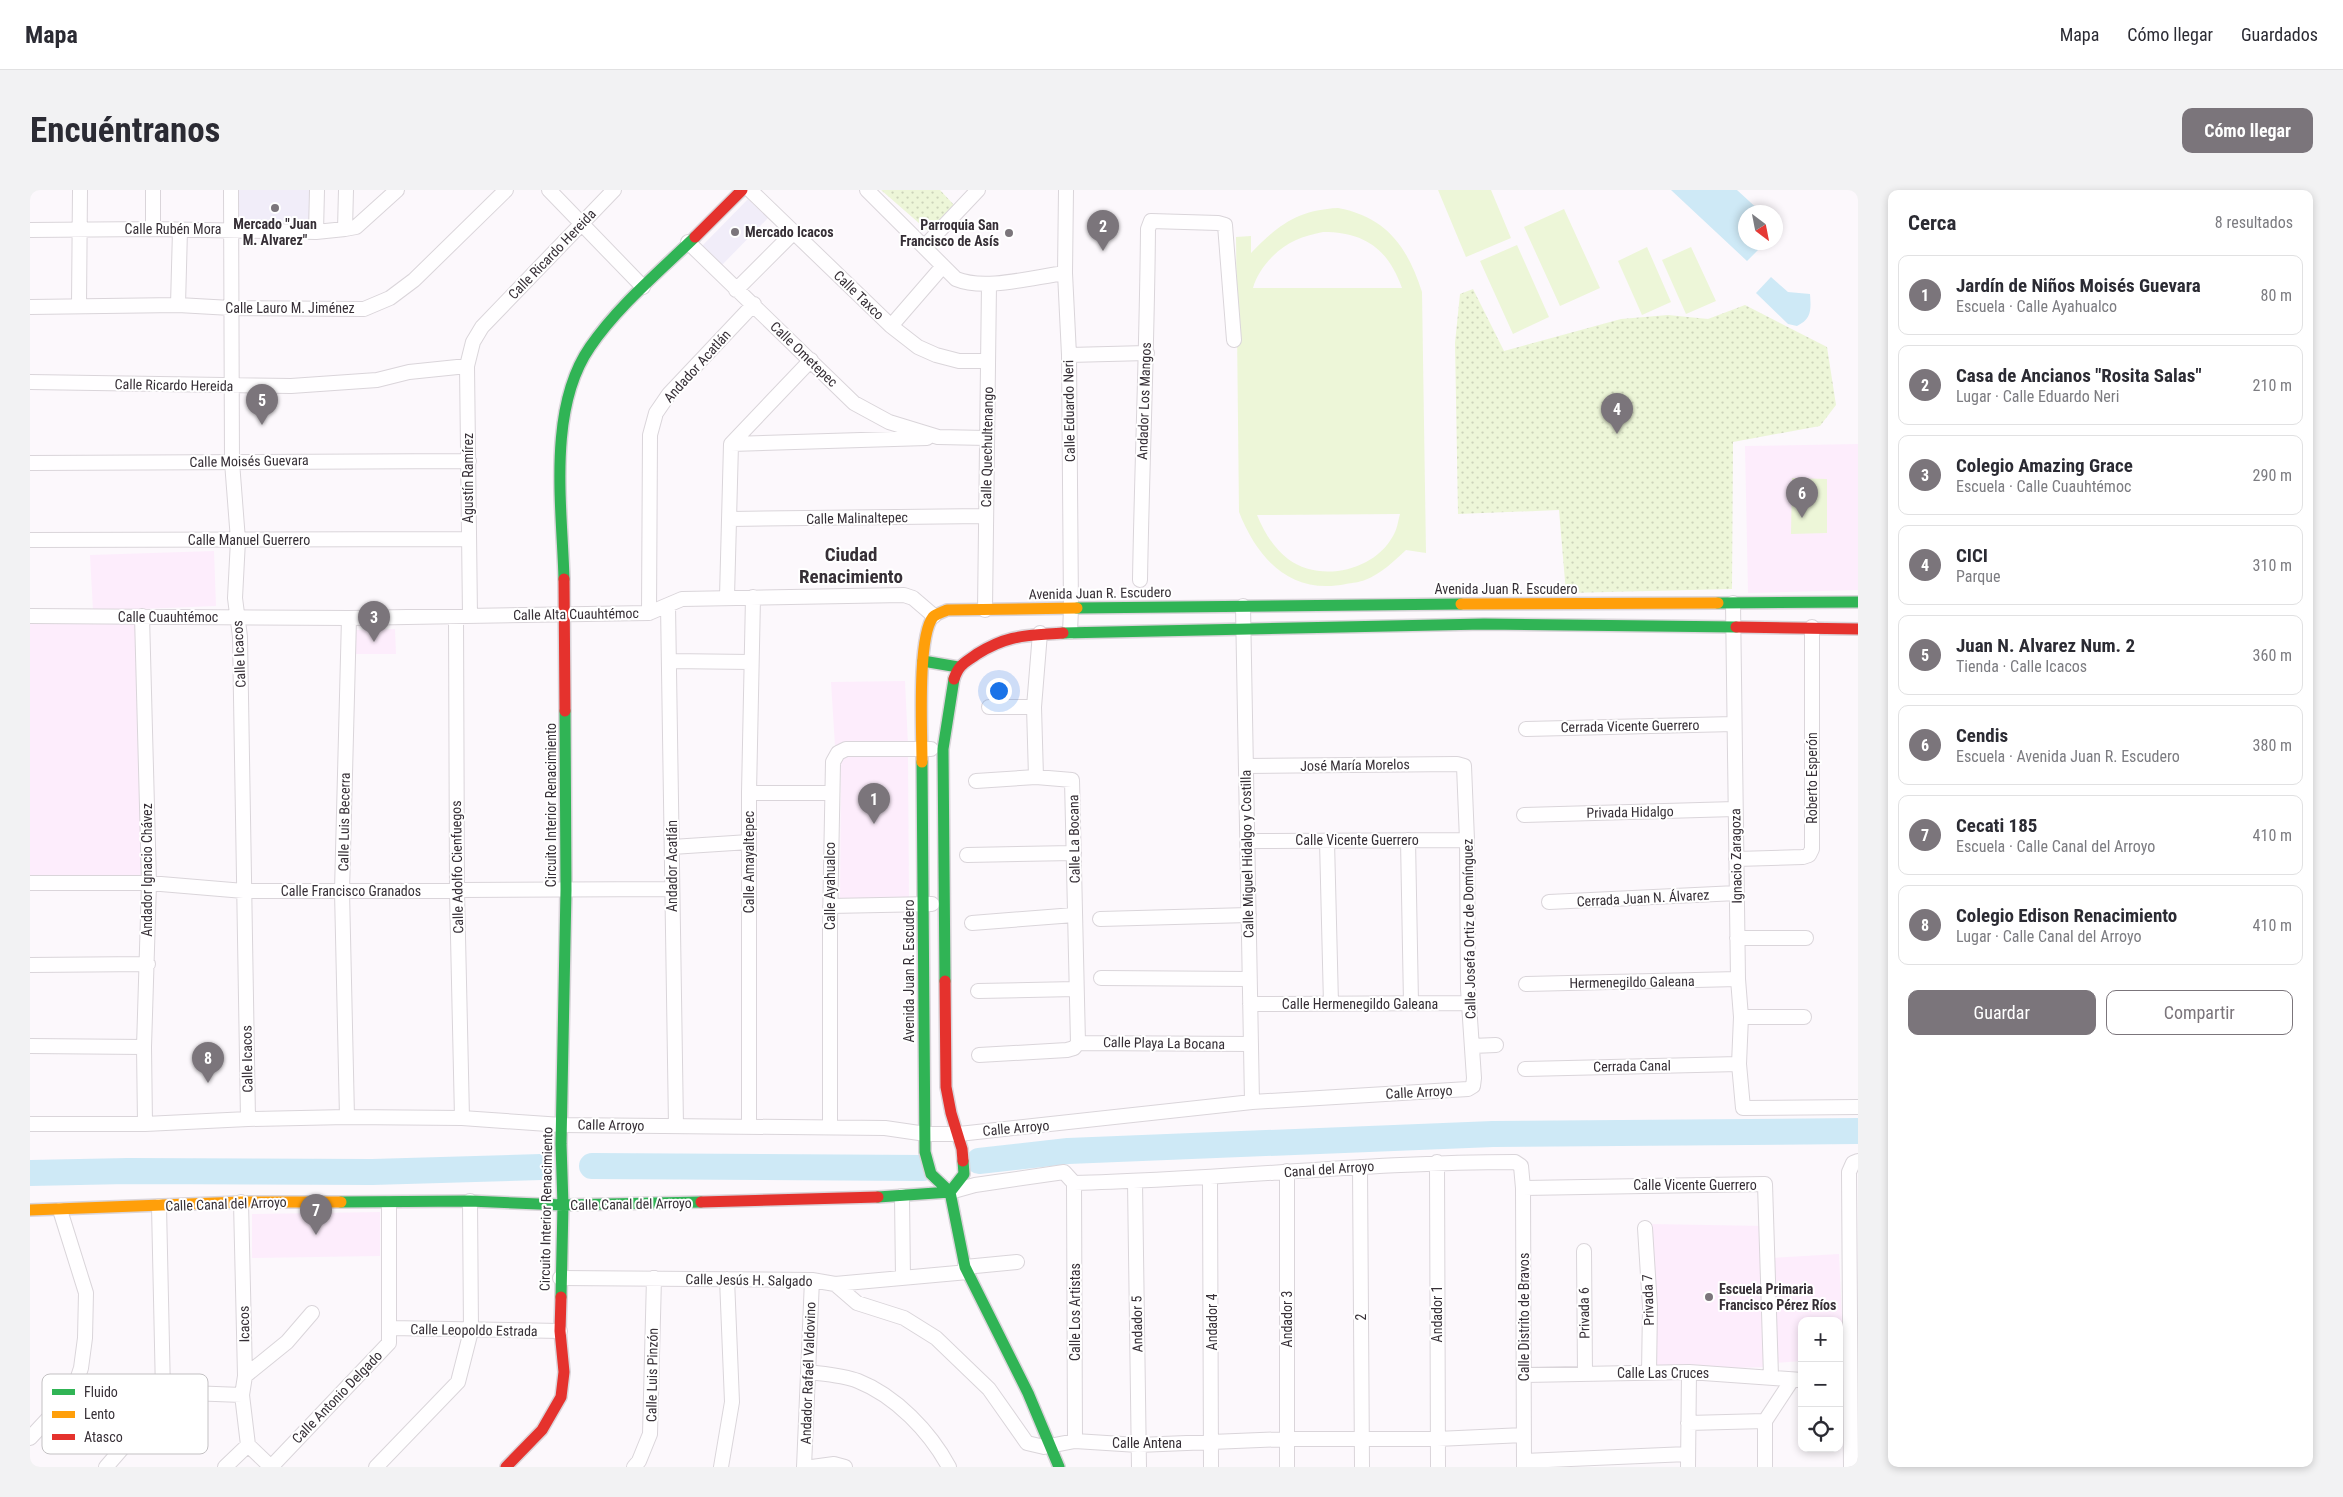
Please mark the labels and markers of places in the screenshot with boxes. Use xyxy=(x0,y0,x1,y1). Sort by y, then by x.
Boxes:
marker: Mercado "Juan M. Alvarez" xyxy=(269,202,281,214)
pin: 2 xyxy=(1087,210,1119,251)
place label: Mercado "Juan M. Alvarez" xyxy=(233,216,317,248)
place label: Parroquia San Francisco de Asís xyxy=(900,217,999,249)
place label: Mercado Icacos xyxy=(745,224,834,240)
marker: Mercado Icacos xyxy=(729,226,741,238)
marker: Parroquia San Francisco de Asís xyxy=(1003,227,1015,239)
pin: 5 xyxy=(246,384,278,425)
pin: 4 xyxy=(1601,393,1633,434)
pin: 6 xyxy=(1786,477,1818,518)
pin: 3 xyxy=(358,601,390,642)
pin: 1 xyxy=(858,783,890,824)
pin: 8 xyxy=(192,1042,224,1083)
pin: 7 xyxy=(300,1194,332,1235)
place label: Escuela Primaria Francisco Pérez Ríos xyxy=(1719,1281,1836,1313)
marker: Escuela Primaria Francisco Pérez Ríos xyxy=(1703,1291,1715,1303)

